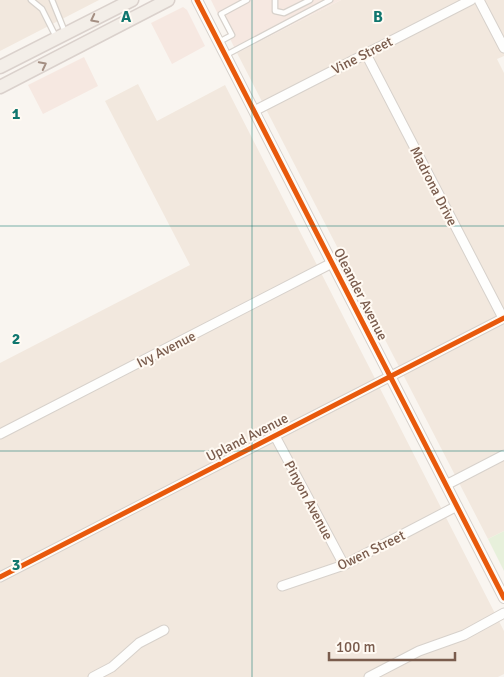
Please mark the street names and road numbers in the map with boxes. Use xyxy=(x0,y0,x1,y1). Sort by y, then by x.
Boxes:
street label: Vine Street xyxy=(329,33,396,78)
street label: Madrona Drive xyxy=(406,144,461,229)
street label: Oleander Avenue xyxy=(330,245,391,343)
street label: Ivy Avenue xyxy=(134,327,199,372)
street label: Upland Avenue xyxy=(203,409,291,465)
street label: Pinyon Avenue xyxy=(281,458,337,543)
street label: Owen Street xyxy=(335,527,408,574)

